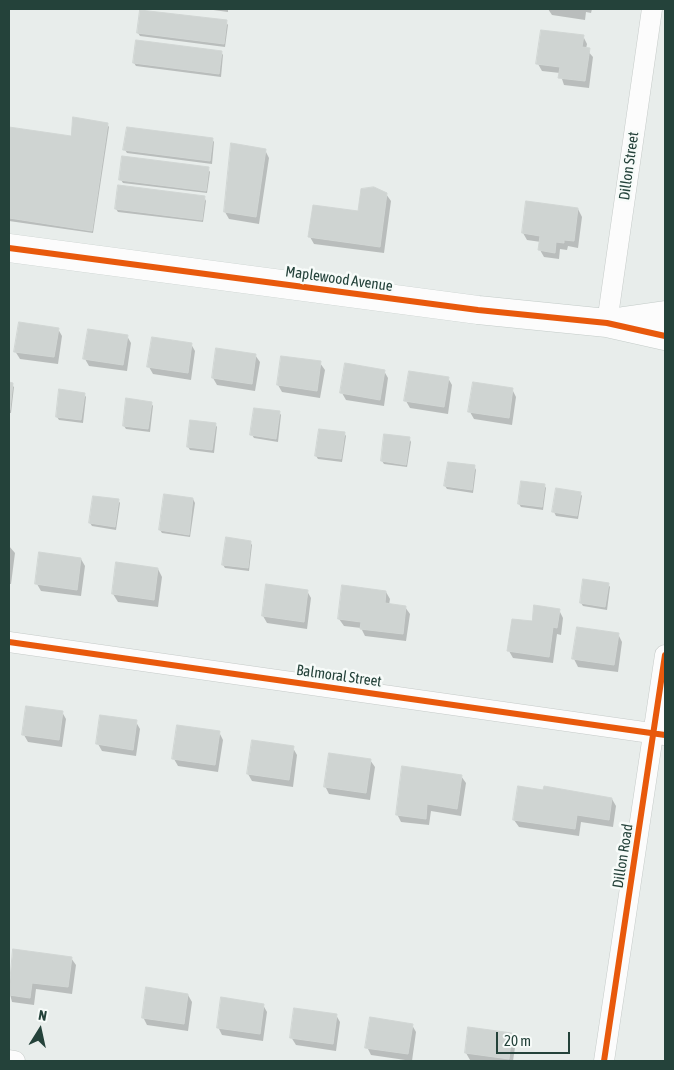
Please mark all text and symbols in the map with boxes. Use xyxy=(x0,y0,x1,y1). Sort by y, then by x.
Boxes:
street label: Dillon Street xyxy=(615,131,643,201)
street label: Maplewood Avenue xyxy=(284,263,394,295)
street label: Balmoral Street xyxy=(295,661,383,691)
street label: Dillon Road xyxy=(609,823,637,889)
north arrow xyxy=(15,1005,65,1055)
text: N xyxy=(37,1007,48,1024)
scale bar xyxy=(499,1022,573,1054)
text: 20 m xyxy=(504,1032,531,1049)

